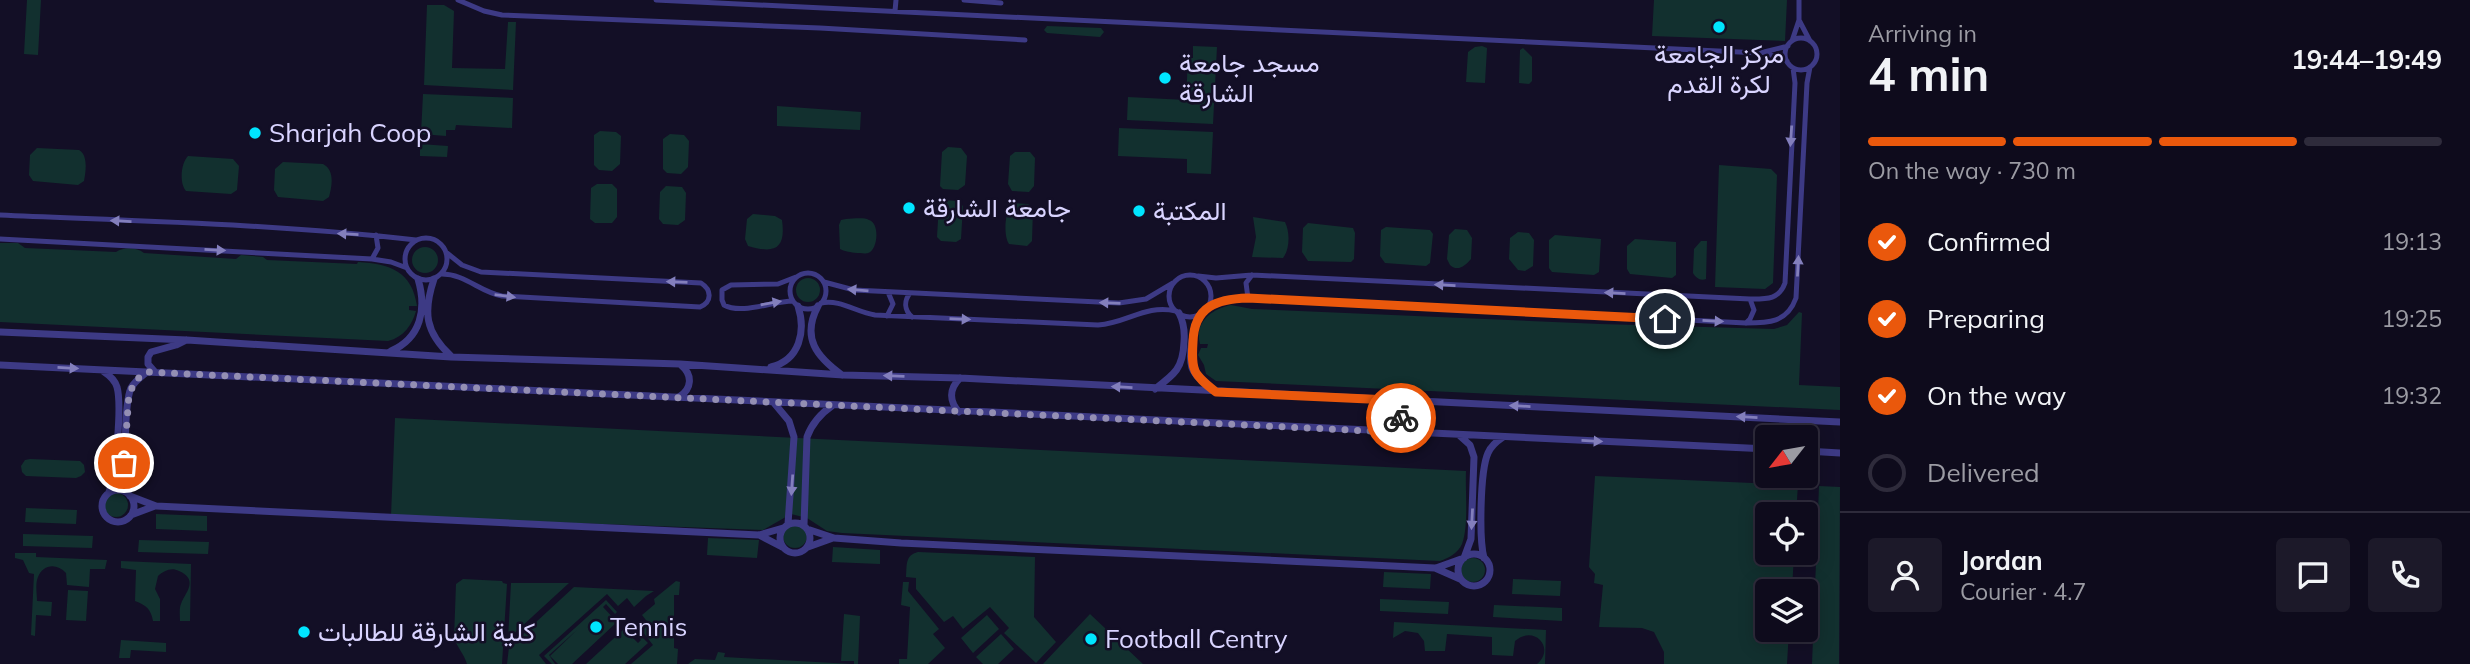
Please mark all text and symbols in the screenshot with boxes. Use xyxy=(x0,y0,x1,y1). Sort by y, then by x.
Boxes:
marker: مركز الجامعة لكرة القدم xyxy=(1711,19,1727,35)
text: Arriving in xyxy=(1868,19,1977,48)
place label: مركز الجامعة لكرة القدم xyxy=(1654,37,1784,101)
text: 19:44–19:49 xyxy=(2291,43,2442,76)
text: 4 min xyxy=(1868,45,1989,103)
place label: مسجد جامعة الشارقة xyxy=(1179,46,1320,109)
marker: مسجد جامعة الشارقة xyxy=(1157,70,1173,86)
place label: Sharjah Coop xyxy=(269,116,431,149)
marker: Sharjah Coop xyxy=(247,125,263,141)
one-way arrow xyxy=(1786,125,1797,147)
text: On the way · 730 m xyxy=(1868,156,2076,185)
place label: جامعة الشارقة xyxy=(923,191,1071,224)
place label: المكتبة xyxy=(1153,194,1227,227)
marker: جامعة الشارقة xyxy=(901,200,917,216)
marker: المكتبة xyxy=(1131,203,1147,219)
one-way arrow xyxy=(109,215,131,226)
icon: check xyxy=(1868,223,1906,261)
text: Confirmed xyxy=(1927,225,2051,258)
text: 19:13 xyxy=(2382,227,2442,256)
one-way arrow xyxy=(337,228,359,239)
one-way arrow xyxy=(204,244,226,255)
one-way arrow xyxy=(1792,255,1803,277)
one-way arrow xyxy=(666,276,688,287)
one-way arrow xyxy=(1434,280,1456,291)
one-way arrow xyxy=(847,284,869,295)
one-way arrow xyxy=(1604,287,1626,298)
pin xyxy=(1635,289,1695,349)
one-way arrow xyxy=(494,290,516,301)
one-way arrow xyxy=(760,297,782,308)
one-way arrow xyxy=(1099,297,1121,308)
icon: home xyxy=(1646,300,1684,338)
icon: check xyxy=(1868,300,1906,338)
text: Preparing xyxy=(1927,302,2045,335)
text: 19:25 xyxy=(2382,304,2442,333)
one-way arrow xyxy=(949,314,971,325)
one-way arrow xyxy=(1702,316,1724,327)
one-way arrow xyxy=(57,362,79,373)
one-way arrow xyxy=(883,371,905,382)
icon: check xyxy=(1868,377,1906,415)
text: On the way xyxy=(1927,379,2066,412)
one-way arrow xyxy=(1110,381,1132,392)
text: 19:32 xyxy=(2382,381,2442,410)
courier xyxy=(1366,383,1436,453)
icon: bike xyxy=(1382,399,1420,437)
one-way arrow xyxy=(1509,401,1531,412)
one-way arrow xyxy=(1736,412,1758,423)
north arrow xyxy=(1755,425,1818,488)
map controls xyxy=(1755,425,1818,642)
pin xyxy=(94,433,154,493)
one-way arrow xyxy=(1582,436,1604,447)
icon: bag xyxy=(105,444,143,482)
text: Delivered xyxy=(1927,456,2040,489)
one-way arrow xyxy=(786,474,797,496)
button: locate xyxy=(1755,502,1818,565)
one-way arrow xyxy=(1466,508,1477,530)
button: person xyxy=(1868,538,1942,612)
button: chat xyxy=(2276,538,2350,612)
button: phone xyxy=(2368,538,2442,612)
text: Jordan xyxy=(1960,544,2043,577)
text: Courier · 4.7 xyxy=(1960,577,2086,606)
button: layers xyxy=(1755,579,1818,642)
place label: Tennis xyxy=(610,610,687,643)
place label: كلية الشارقة للطالبات xyxy=(318,615,535,648)
marker: Tennis xyxy=(588,619,604,635)
place label: Football Centry xyxy=(1105,622,1288,655)
marker: كلية الشارقة للطالبات xyxy=(296,624,312,640)
marker: Football Centry xyxy=(1083,631,1099,647)

